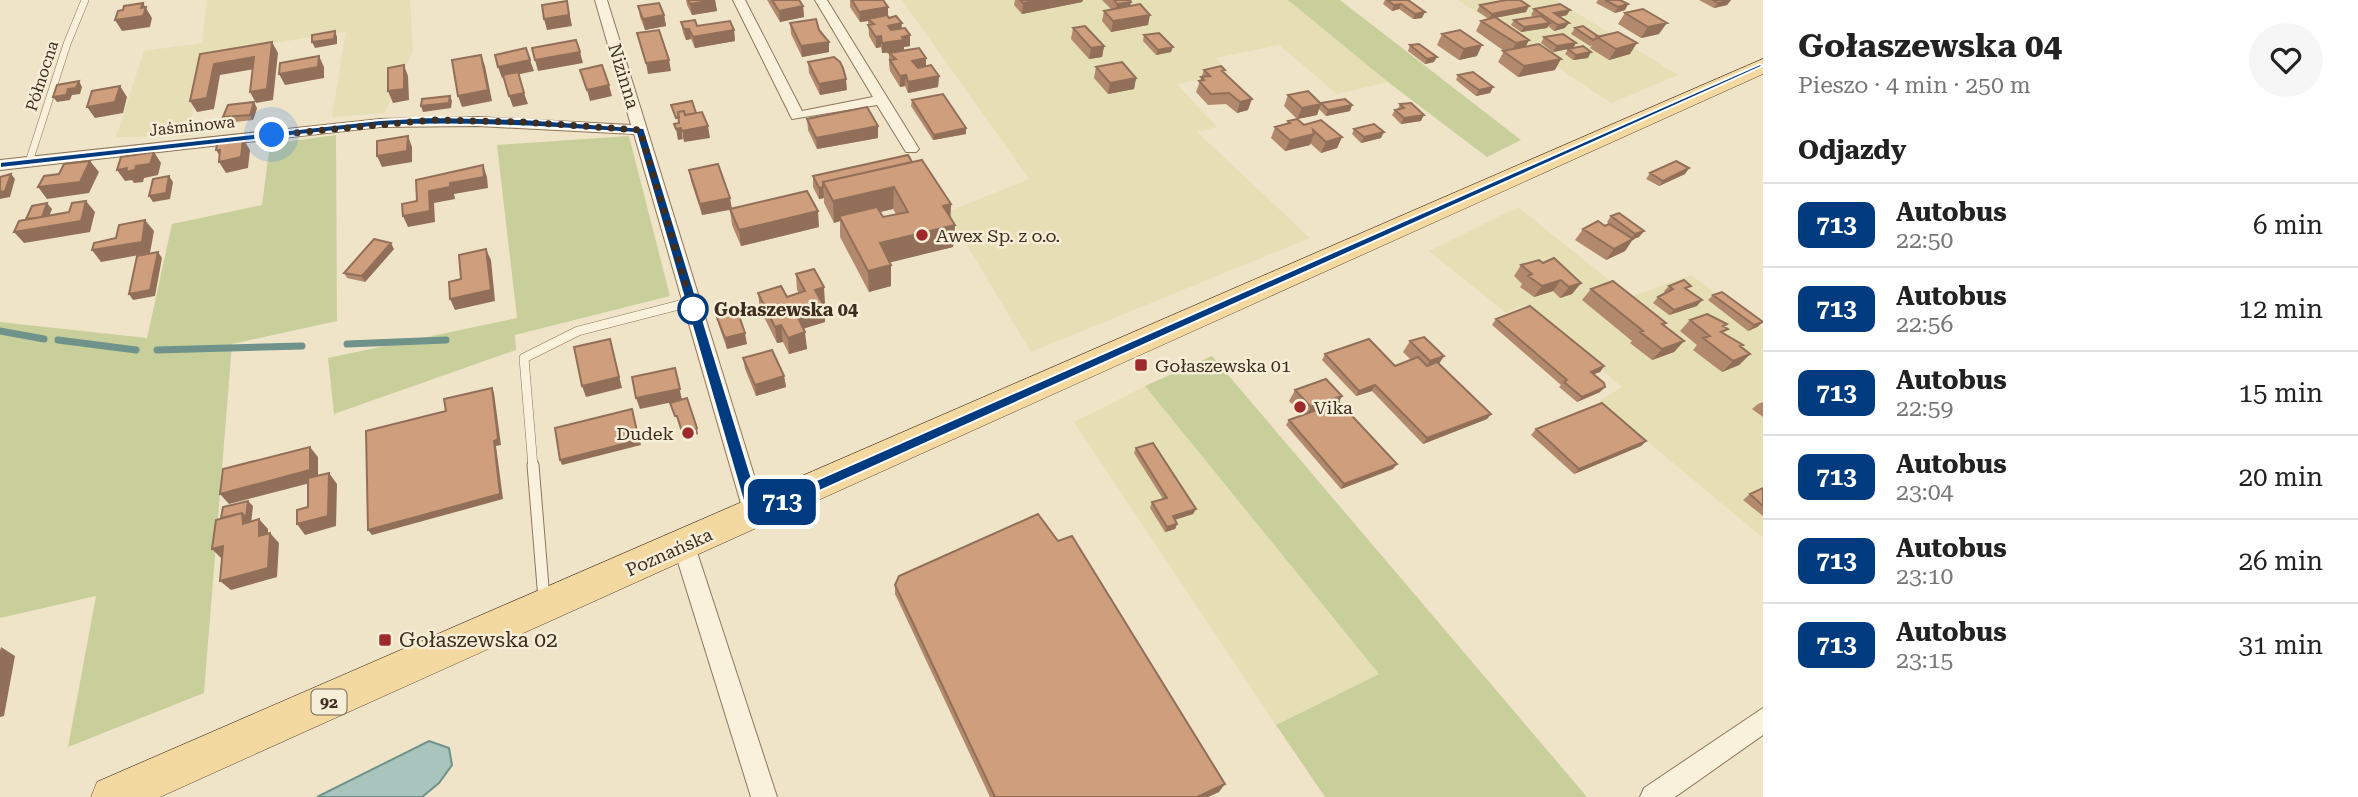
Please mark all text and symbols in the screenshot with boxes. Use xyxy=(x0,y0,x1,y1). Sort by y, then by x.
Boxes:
button: heart xyxy=(2249,23,2323,97)
text: Gołaszewska 04 xyxy=(1798,26,2062,65)
street label: Północna xyxy=(22,38,62,114)
street label: Nizinna xyxy=(604,41,644,111)
text: Pieszo · 4 min · 250 m xyxy=(1798,72,2031,99)
street label: Jaśminowa xyxy=(148,112,236,140)
your location xyxy=(254,117,289,152)
text: Odjazdy xyxy=(1798,135,1906,165)
text: Autobus xyxy=(1896,197,2007,227)
text: 6 min xyxy=(2253,210,2323,240)
text: 713 xyxy=(1816,211,1857,239)
place label: Awex Sp. z o.o. xyxy=(936,225,1060,246)
marker: Awex Sp. z o.o. xyxy=(914,227,930,243)
text: 22:50 xyxy=(1896,227,1953,254)
text: Autobus xyxy=(1896,281,2007,311)
marker: Gołaszewska 04 xyxy=(678,294,708,324)
text: 12 min xyxy=(2239,294,2323,324)
text: 713 xyxy=(1816,295,1857,323)
place label: Gołaszewska 04 xyxy=(714,299,858,320)
text: 22:56 xyxy=(1896,311,1953,338)
place label: Gołaszewska 01 xyxy=(1155,355,1291,376)
marker: Gołaszewska 01 xyxy=(1133,357,1149,373)
text: Autobus xyxy=(1896,365,2007,395)
text: 15 min xyxy=(2239,378,2323,408)
text: 713 xyxy=(1816,379,1857,407)
text: 22:59 xyxy=(1896,395,1953,422)
place label: Vika xyxy=(1314,397,1353,418)
marker: Vika xyxy=(1292,399,1308,415)
place label: Dudek xyxy=(616,423,674,444)
marker: Dudek xyxy=(680,425,696,441)
text: Autobus xyxy=(1896,449,2007,479)
text: 20 min xyxy=(2239,462,2323,492)
text: 713 xyxy=(1816,463,1857,491)
line badge: 713 xyxy=(742,479,822,525)
text: 23:04 xyxy=(1896,479,1953,506)
text: 713 xyxy=(762,488,802,516)
street label: Poznańska xyxy=(622,523,716,580)
text: Autobus xyxy=(1896,533,2007,563)
text: 26 min xyxy=(2239,546,2323,576)
text: 713 xyxy=(1816,547,1857,575)
text: 23:10 xyxy=(1896,563,1953,590)
text: Autobus xyxy=(1896,617,2007,647)
place label: Gołaszewska 02 xyxy=(399,628,558,652)
text: 31 min xyxy=(2239,630,2323,660)
text: 713 xyxy=(1816,631,1857,659)
marker: Gołaszewska 02 xyxy=(377,632,393,648)
text: 23:15 xyxy=(1896,647,1953,674)
road number: 92 xyxy=(312,690,346,715)

